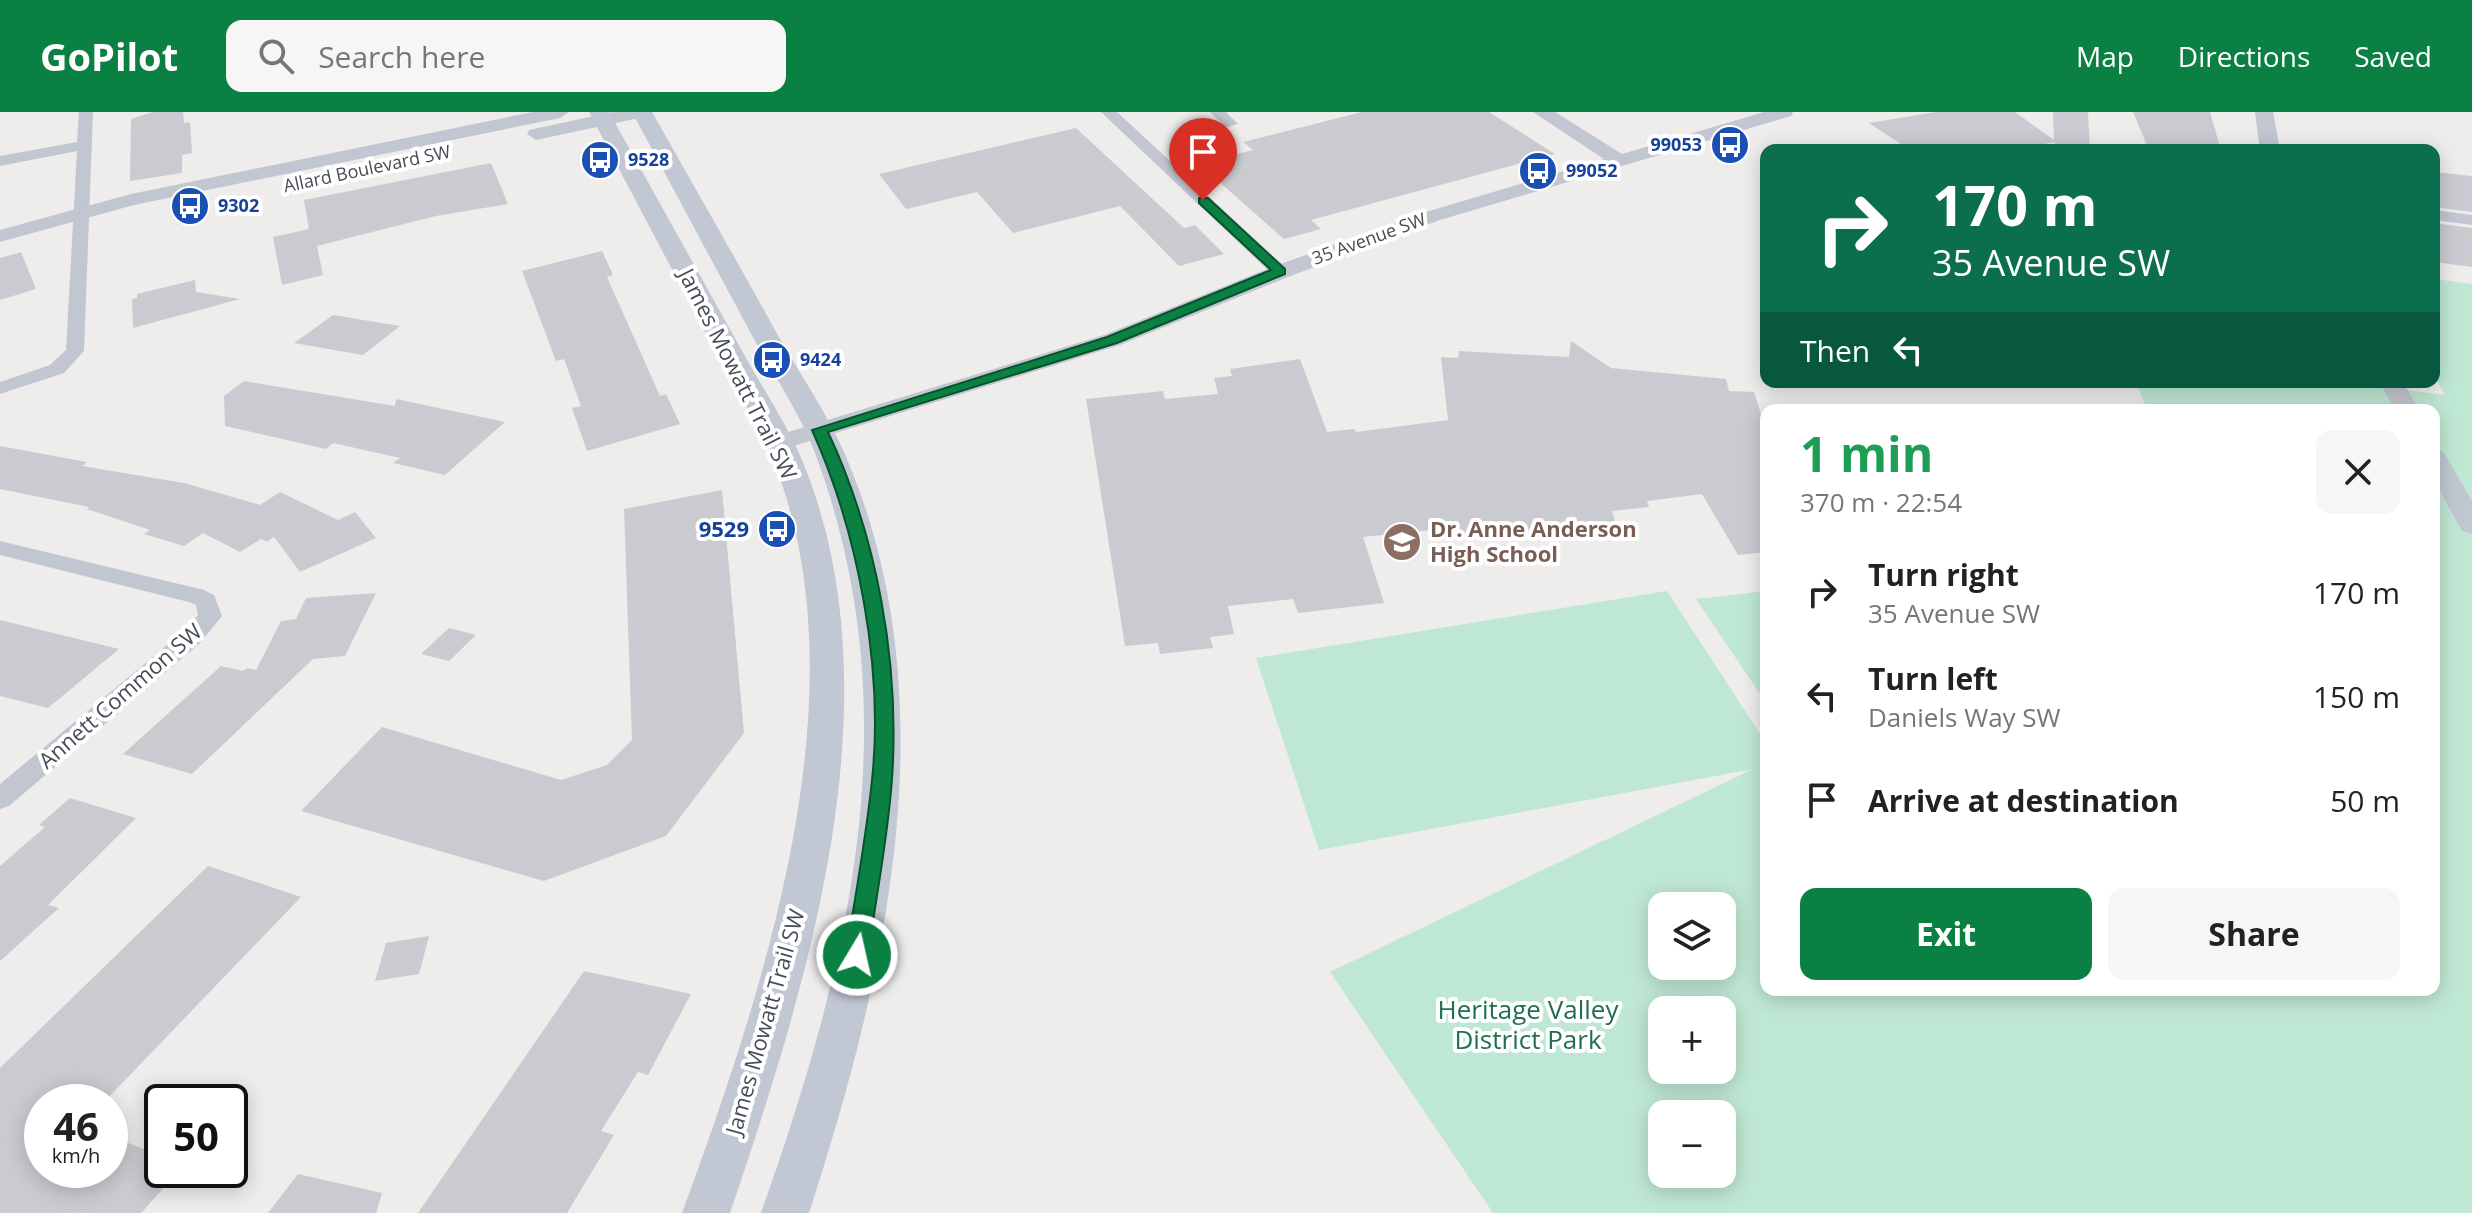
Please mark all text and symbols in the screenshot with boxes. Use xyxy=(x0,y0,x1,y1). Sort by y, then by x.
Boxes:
search box xyxy=(226,20,786,92)
text: GoPilot xyxy=(40,30,178,82)
icon: search xyxy=(254,34,298,78)
text: Search here xyxy=(318,36,485,77)
text: Map xyxy=(2076,37,2134,75)
text: Directions xyxy=(2178,37,2310,75)
text: Saved xyxy=(2354,37,2432,75)
pin xyxy=(1169,118,1237,200)
bus stop icon: 99053 xyxy=(1709,124,1751,166)
icon: arrive xyxy=(1181,130,1225,174)
place label: 99053 xyxy=(1651,132,1702,156)
street label: Allard Boulevard SW xyxy=(281,139,453,197)
bus stop icon: 9528 xyxy=(579,139,621,181)
place label: 9528 xyxy=(628,147,669,171)
bus stop icon: 99052 xyxy=(1517,150,1559,192)
place label: 99052 xyxy=(1566,158,1617,182)
text: 170 m xyxy=(1932,166,2098,242)
icon: right xyxy=(1800,176,1904,280)
bus stop icon: 9302 xyxy=(169,185,211,227)
place label: 9302 xyxy=(218,193,259,217)
street label: 35 Avenue SW xyxy=(1309,206,1429,270)
text: 35 Avenue SW xyxy=(1932,238,2170,287)
street label: James Mowatt Trail SW xyxy=(672,261,805,484)
icon: left xyxy=(1886,328,1930,372)
text: Then xyxy=(1800,330,1870,371)
bus stop icon: 9424 xyxy=(751,339,793,381)
place label: 9424 xyxy=(800,347,841,371)
text: 1 min xyxy=(1800,421,1933,486)
button: close xyxy=(2316,430,2400,514)
text: 370 m · 22:54 xyxy=(1800,484,1962,520)
bus stop icon: 9529 xyxy=(756,508,798,550)
place label: 9529 xyxy=(699,513,749,543)
place label: Dr. Anne Anderson High School xyxy=(1430,513,1637,568)
school or university icon: Dr. Anne Anderson High School xyxy=(1381,521,1423,563)
text: Turn right xyxy=(1868,554,2019,595)
icon: right xyxy=(1800,570,1844,614)
text: 170 m xyxy=(2313,572,2400,613)
text: 35 Avenue SW xyxy=(1868,595,2040,631)
street label: Annett Common SW xyxy=(31,616,207,775)
text: Turn left xyxy=(1868,658,1998,699)
icon: left xyxy=(1800,674,1844,718)
text: 150 m xyxy=(2313,676,2400,717)
text: Daniels Way SW xyxy=(1868,699,2061,735)
icon: arrive xyxy=(1800,778,1844,822)
text: Arrive at destination xyxy=(1868,780,2179,821)
text: 50 m xyxy=(2330,780,2400,821)
button: Exit xyxy=(1800,888,2092,980)
button: Share xyxy=(2108,888,2400,980)
map controls xyxy=(1648,892,1736,1188)
button: layers xyxy=(1648,892,1736,980)
street label: James Mowatt Trail SW xyxy=(717,905,811,1140)
position arrow xyxy=(815,913,899,997)
park label: Heritage Valley District Park xyxy=(1438,991,1619,1057)
button: + xyxy=(1648,996,1736,1084)
speed limit sign: 50 xyxy=(144,1084,248,1188)
text: 46 xyxy=(53,1098,99,1153)
button: − xyxy=(1648,1100,1736,1188)
text: km/h xyxy=(52,1142,100,1169)

